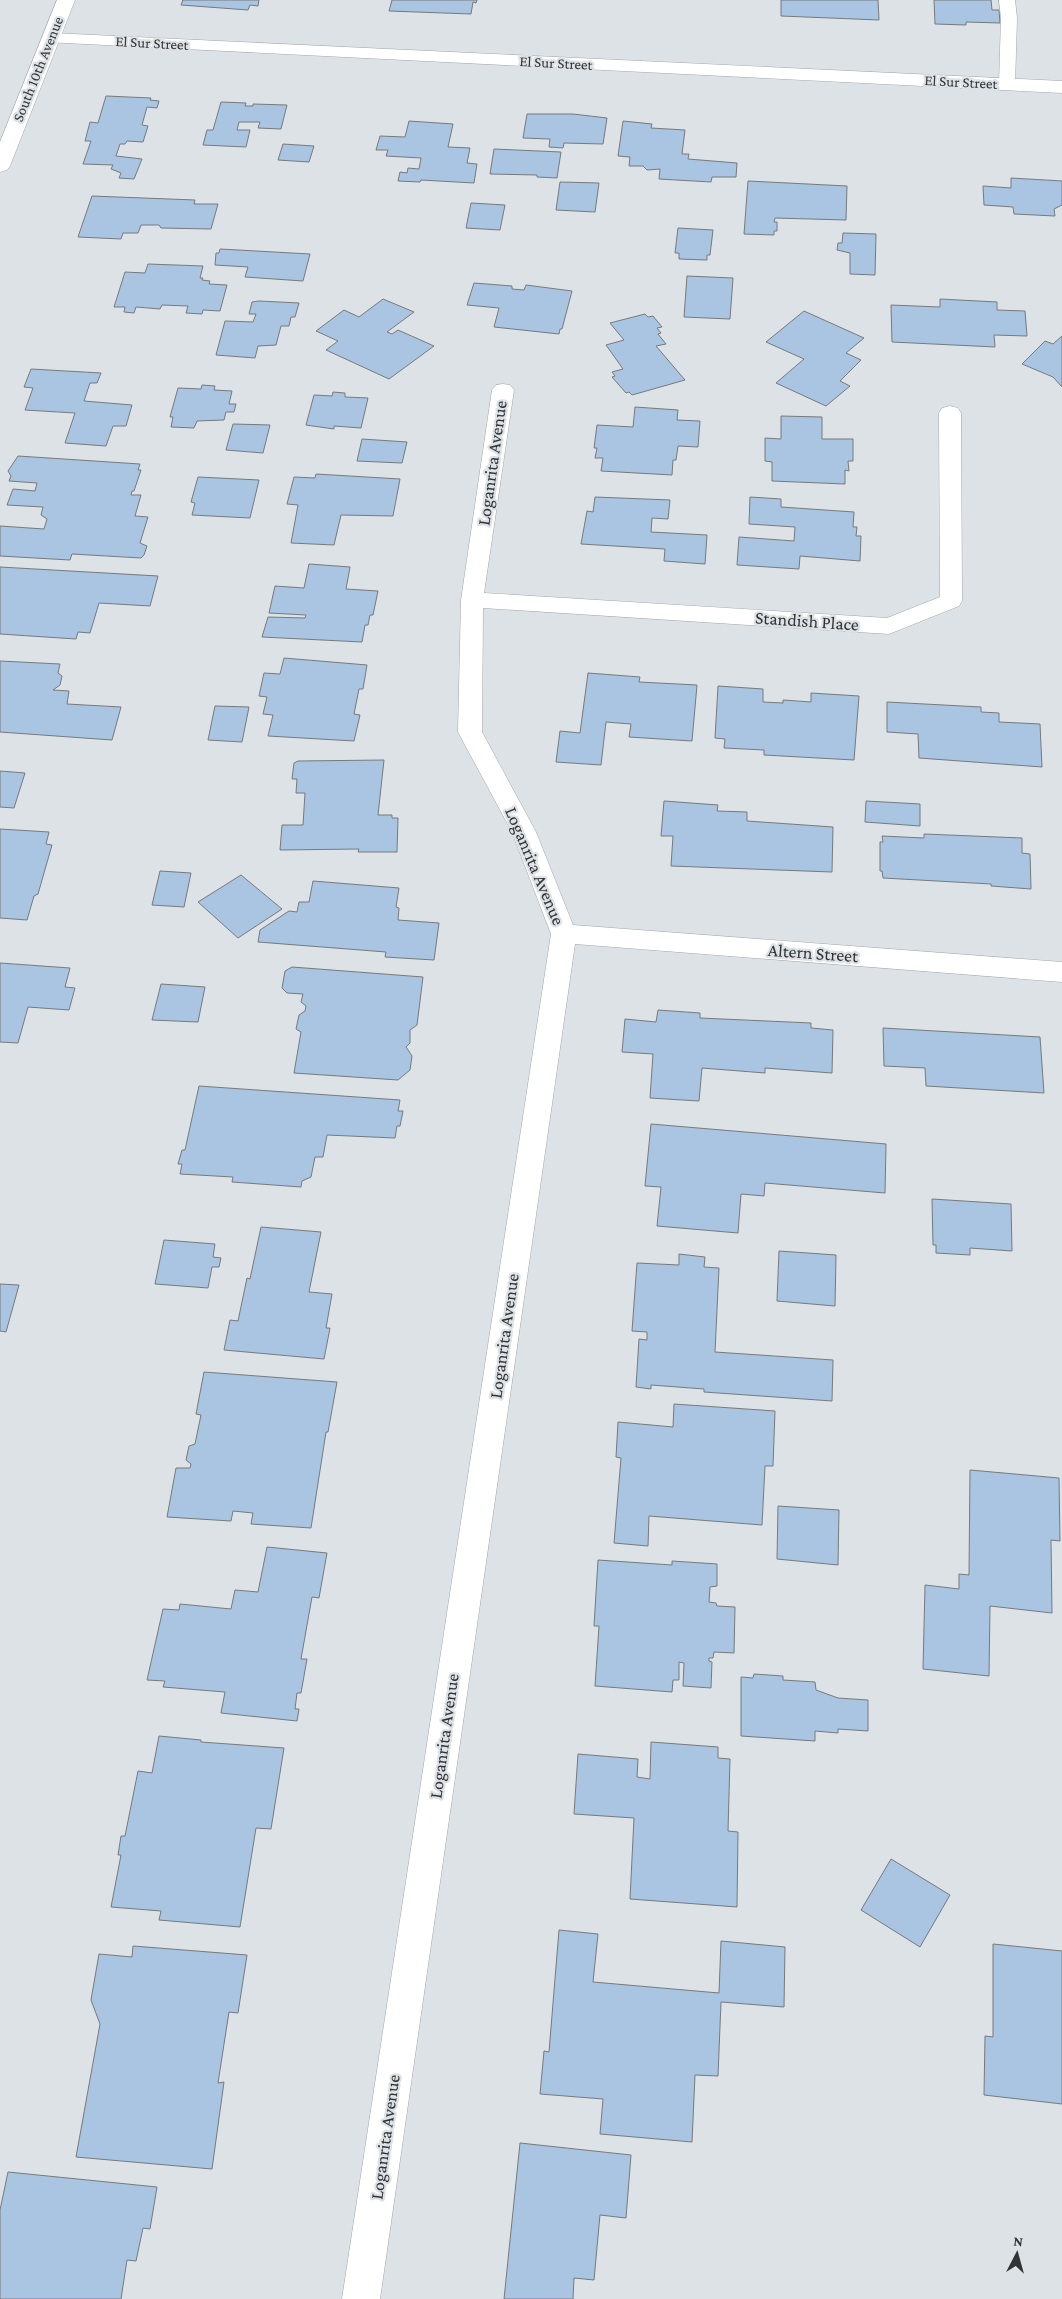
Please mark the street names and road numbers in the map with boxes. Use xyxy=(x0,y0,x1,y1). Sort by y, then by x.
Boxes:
street label: South 10th Avenue xyxy=(10,14,66,124)
street label: El Sur Street xyxy=(115,33,190,53)
street label: El Sur Street xyxy=(519,53,594,73)
street label: El Sur Street xyxy=(924,72,999,92)
street label: Loganrita Avenue xyxy=(473,399,511,527)
street label: Standish Place xyxy=(754,607,860,635)
street label: Loganrita Avenue xyxy=(501,804,569,928)
street label: Altern Street xyxy=(767,940,860,966)
street label: Loganrita Avenue xyxy=(485,1272,523,1400)
street label: Loganrita Avenue xyxy=(425,1672,463,1800)
street label: Loganrita Avenue xyxy=(366,2073,404,2201)

